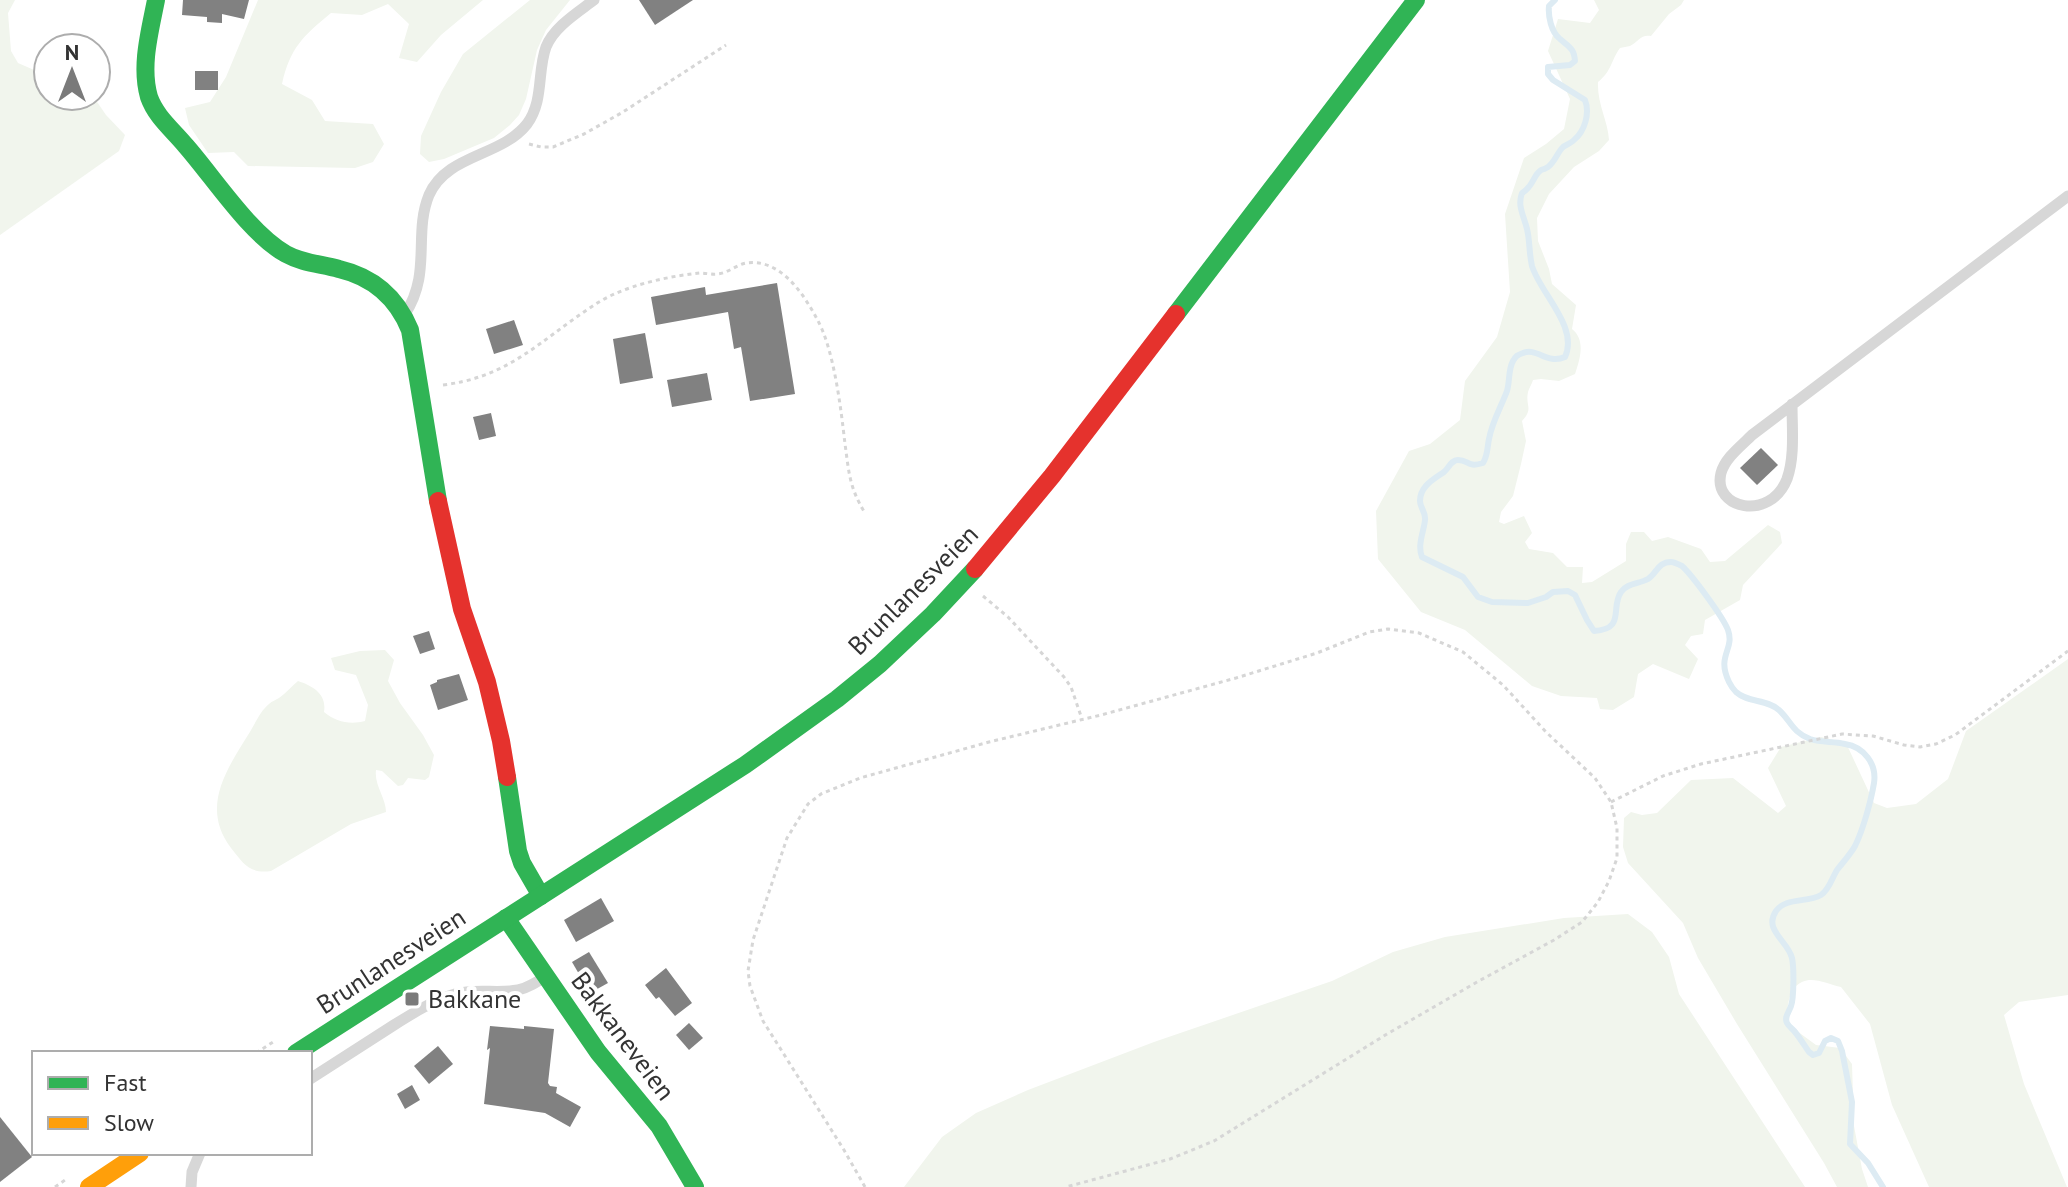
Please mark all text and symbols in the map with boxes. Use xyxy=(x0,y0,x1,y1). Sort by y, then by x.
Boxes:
north arrow xyxy=(32,32,112,112)
text: N xyxy=(65,38,79,66)
street label: Brunlanesveien xyxy=(841,518,985,662)
street label: Brunlanesveien xyxy=(310,900,471,1021)
street label: Bakkaneveien xyxy=(564,965,682,1107)
place label: Bakkane xyxy=(428,982,521,1015)
marker: Bakkane xyxy=(403,990,421,1008)
legend xyxy=(32,1051,312,1155)
text: Fast xyxy=(104,1067,147,1098)
text: Slow xyxy=(104,1107,154,1138)

